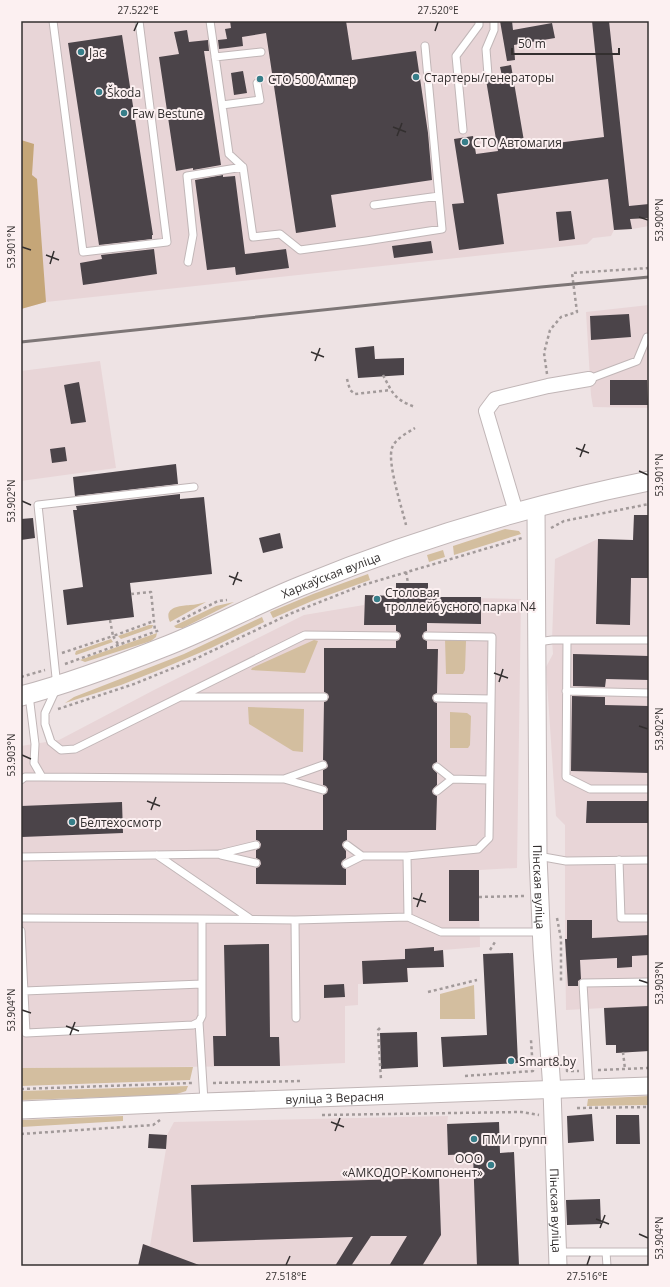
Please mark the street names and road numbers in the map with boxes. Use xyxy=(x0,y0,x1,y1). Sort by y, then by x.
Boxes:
street label: Харкаўская вуліца xyxy=(278,548,383,602)
street label: Пінская вуліца xyxy=(529,845,550,930)
street label: вуліца 3 Верасня xyxy=(285,1087,384,1108)
street label: Пінская вуліца xyxy=(546,1168,566,1253)

